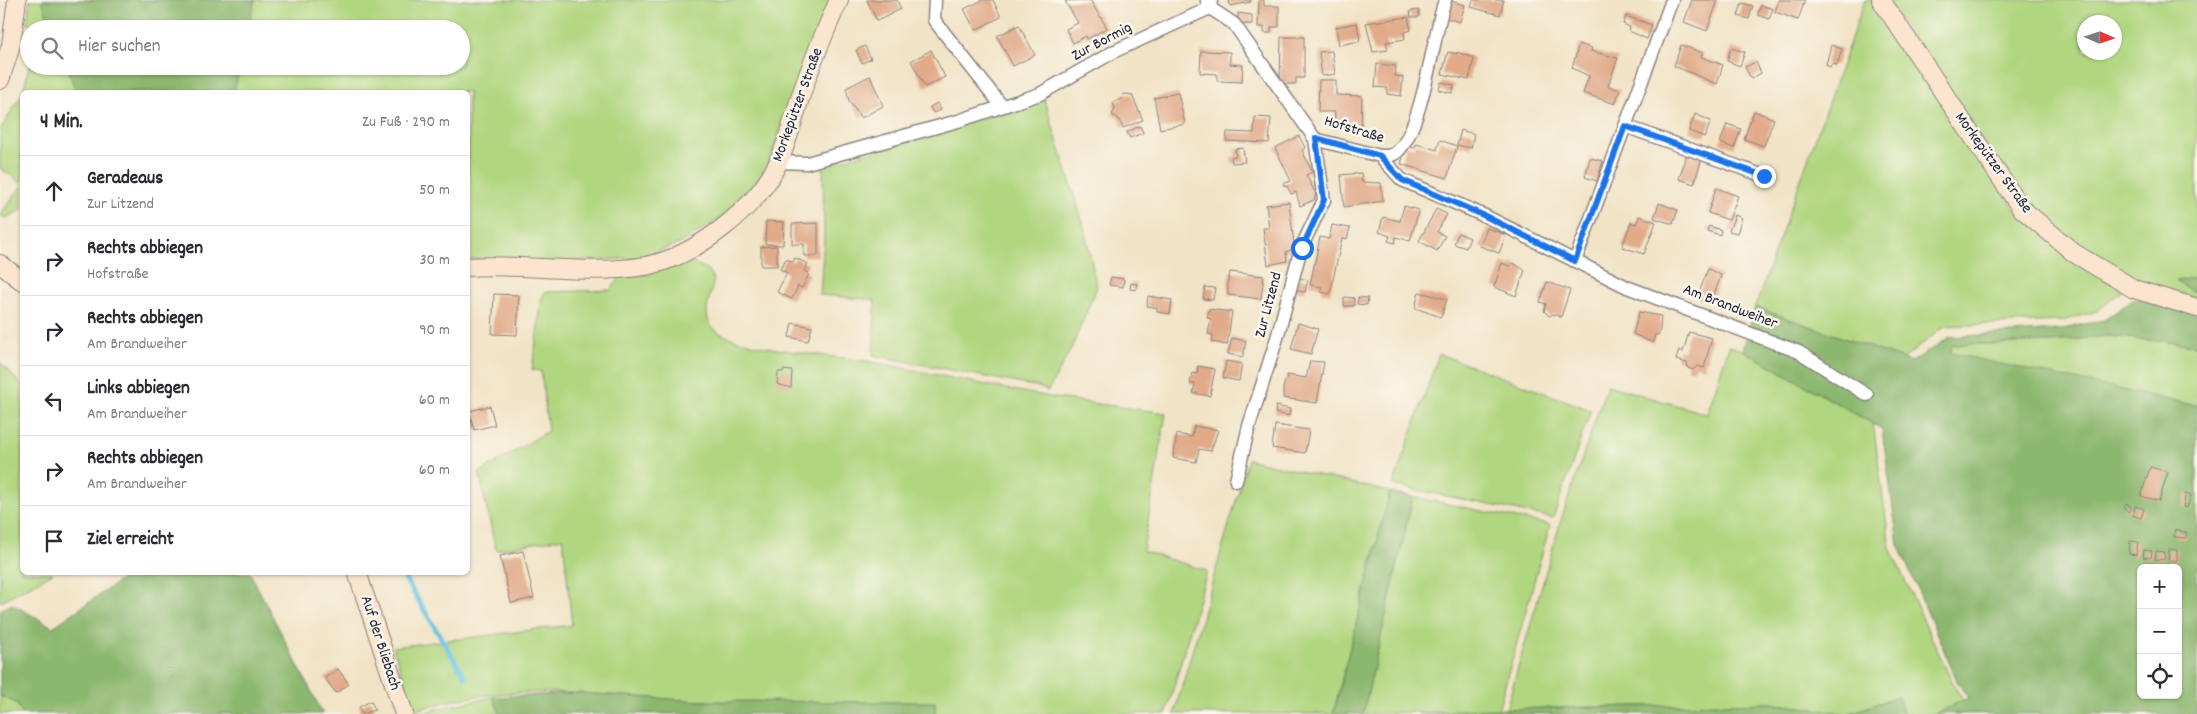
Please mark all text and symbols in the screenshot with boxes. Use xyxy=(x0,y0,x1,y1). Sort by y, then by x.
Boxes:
north arrow xyxy=(2077,15,2122,60)
street label: Zur Bormig xyxy=(1068,17,1136,67)
search box xyxy=(20,20,470,75)
icon: search xyxy=(38,34,66,62)
text: Hier suchen xyxy=(78,34,161,61)
street label: Morkepützer Straße xyxy=(767,45,829,165)
text: 4 Min. xyxy=(40,108,83,138)
street label: Morkepützer Straße xyxy=(1948,108,2038,218)
street label: Hofstraße xyxy=(1321,110,1387,150)
text: Zu Fuß · 290 m xyxy=(362,111,450,134)
route end xyxy=(1753,165,1776,188)
text: Geradeaus xyxy=(87,166,163,193)
icon: ahead xyxy=(40,177,68,205)
text: 50 m xyxy=(419,179,450,202)
text: Zur Litzend xyxy=(87,193,154,216)
text: Rechts abbiegen xyxy=(87,236,203,263)
route start xyxy=(1291,237,1314,260)
icon: right xyxy=(40,247,68,275)
text: 30 m xyxy=(420,249,450,272)
text: Hofstraße xyxy=(87,263,149,286)
street label: Zur Litzend xyxy=(1249,270,1289,340)
street label: Am Brandweiher xyxy=(1679,278,1781,336)
text: Rechts abbiegen xyxy=(87,306,203,333)
icon: right xyxy=(40,317,68,345)
text: 90 m xyxy=(419,319,450,342)
text: Am Brandweiher xyxy=(87,333,187,356)
text: Links abbiegen xyxy=(87,376,190,403)
icon: left xyxy=(40,387,68,415)
text: 60 m xyxy=(419,389,450,412)
text: Am Brandweiher xyxy=(87,403,187,426)
text: Rechts abbiegen xyxy=(87,446,203,473)
icon: right xyxy=(40,457,68,485)
text: 60 m xyxy=(419,459,450,482)
text: Am Brandweiher xyxy=(87,473,187,496)
icon: arrive xyxy=(40,527,68,555)
text: Ziel erreicht xyxy=(87,527,174,554)
map controls xyxy=(2137,564,2182,699)
button: + xyxy=(2137,564,2182,609)
street label: Auf der Bliebach xyxy=(354,593,406,693)
button: − xyxy=(2137,609,2182,654)
button: locate xyxy=(2137,654,2182,699)

